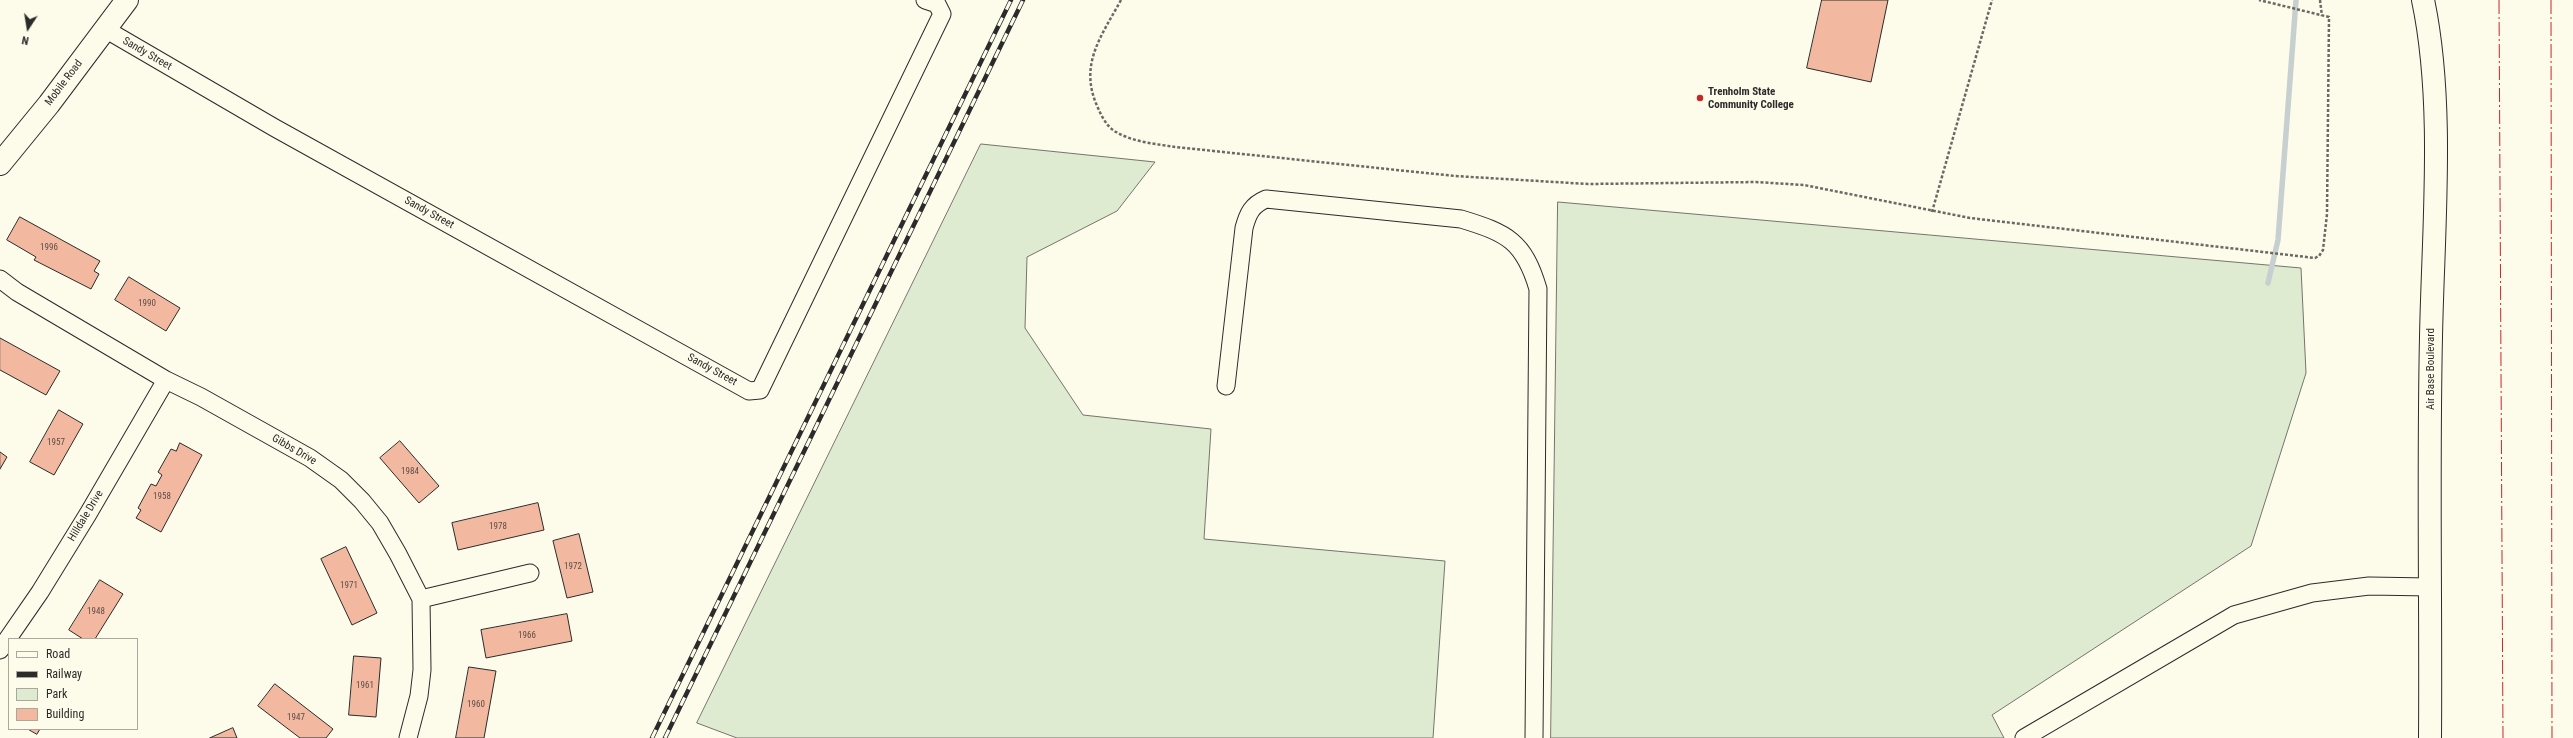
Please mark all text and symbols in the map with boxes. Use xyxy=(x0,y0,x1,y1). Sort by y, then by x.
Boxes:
north arrow xyxy=(8,8,48,48)
text: N xyxy=(21,33,30,47)
street label: Sandy Street xyxy=(120,35,174,73)
street label: Mobile Road xyxy=(42,57,86,109)
place label: Trenholm State Community College xyxy=(1708,85,1794,111)
marker: Trenholm State Community College xyxy=(1695,93,1705,103)
street label: Sandy Street xyxy=(402,194,456,232)
house number: 1996 xyxy=(40,243,58,253)
house number: 1990 xyxy=(138,299,156,309)
street label: Air Base Boulevard xyxy=(2424,328,2438,410)
street label: Sandy Street xyxy=(685,351,739,389)
street label: Gibbs Drive xyxy=(269,432,319,468)
house number: 1957 xyxy=(47,438,65,448)
house number: 1984 xyxy=(401,467,419,477)
street label: Hilldale Drive xyxy=(66,488,106,544)
house number: 1958 xyxy=(153,492,171,502)
house number: 1978 xyxy=(489,522,507,532)
house number: 1972 xyxy=(564,562,582,572)
house number: 1971 xyxy=(340,581,358,591)
house number: 1948 xyxy=(87,607,105,617)
house number: 1966 xyxy=(518,631,536,641)
legend xyxy=(8,638,138,730)
text: Road xyxy=(46,647,70,661)
text: Railway xyxy=(46,667,82,681)
house number: 1961 xyxy=(356,681,374,691)
text: Park xyxy=(46,687,67,701)
house number: 1960 xyxy=(467,700,485,710)
text: Building xyxy=(46,707,84,721)
house number: 1947 xyxy=(287,713,305,723)

